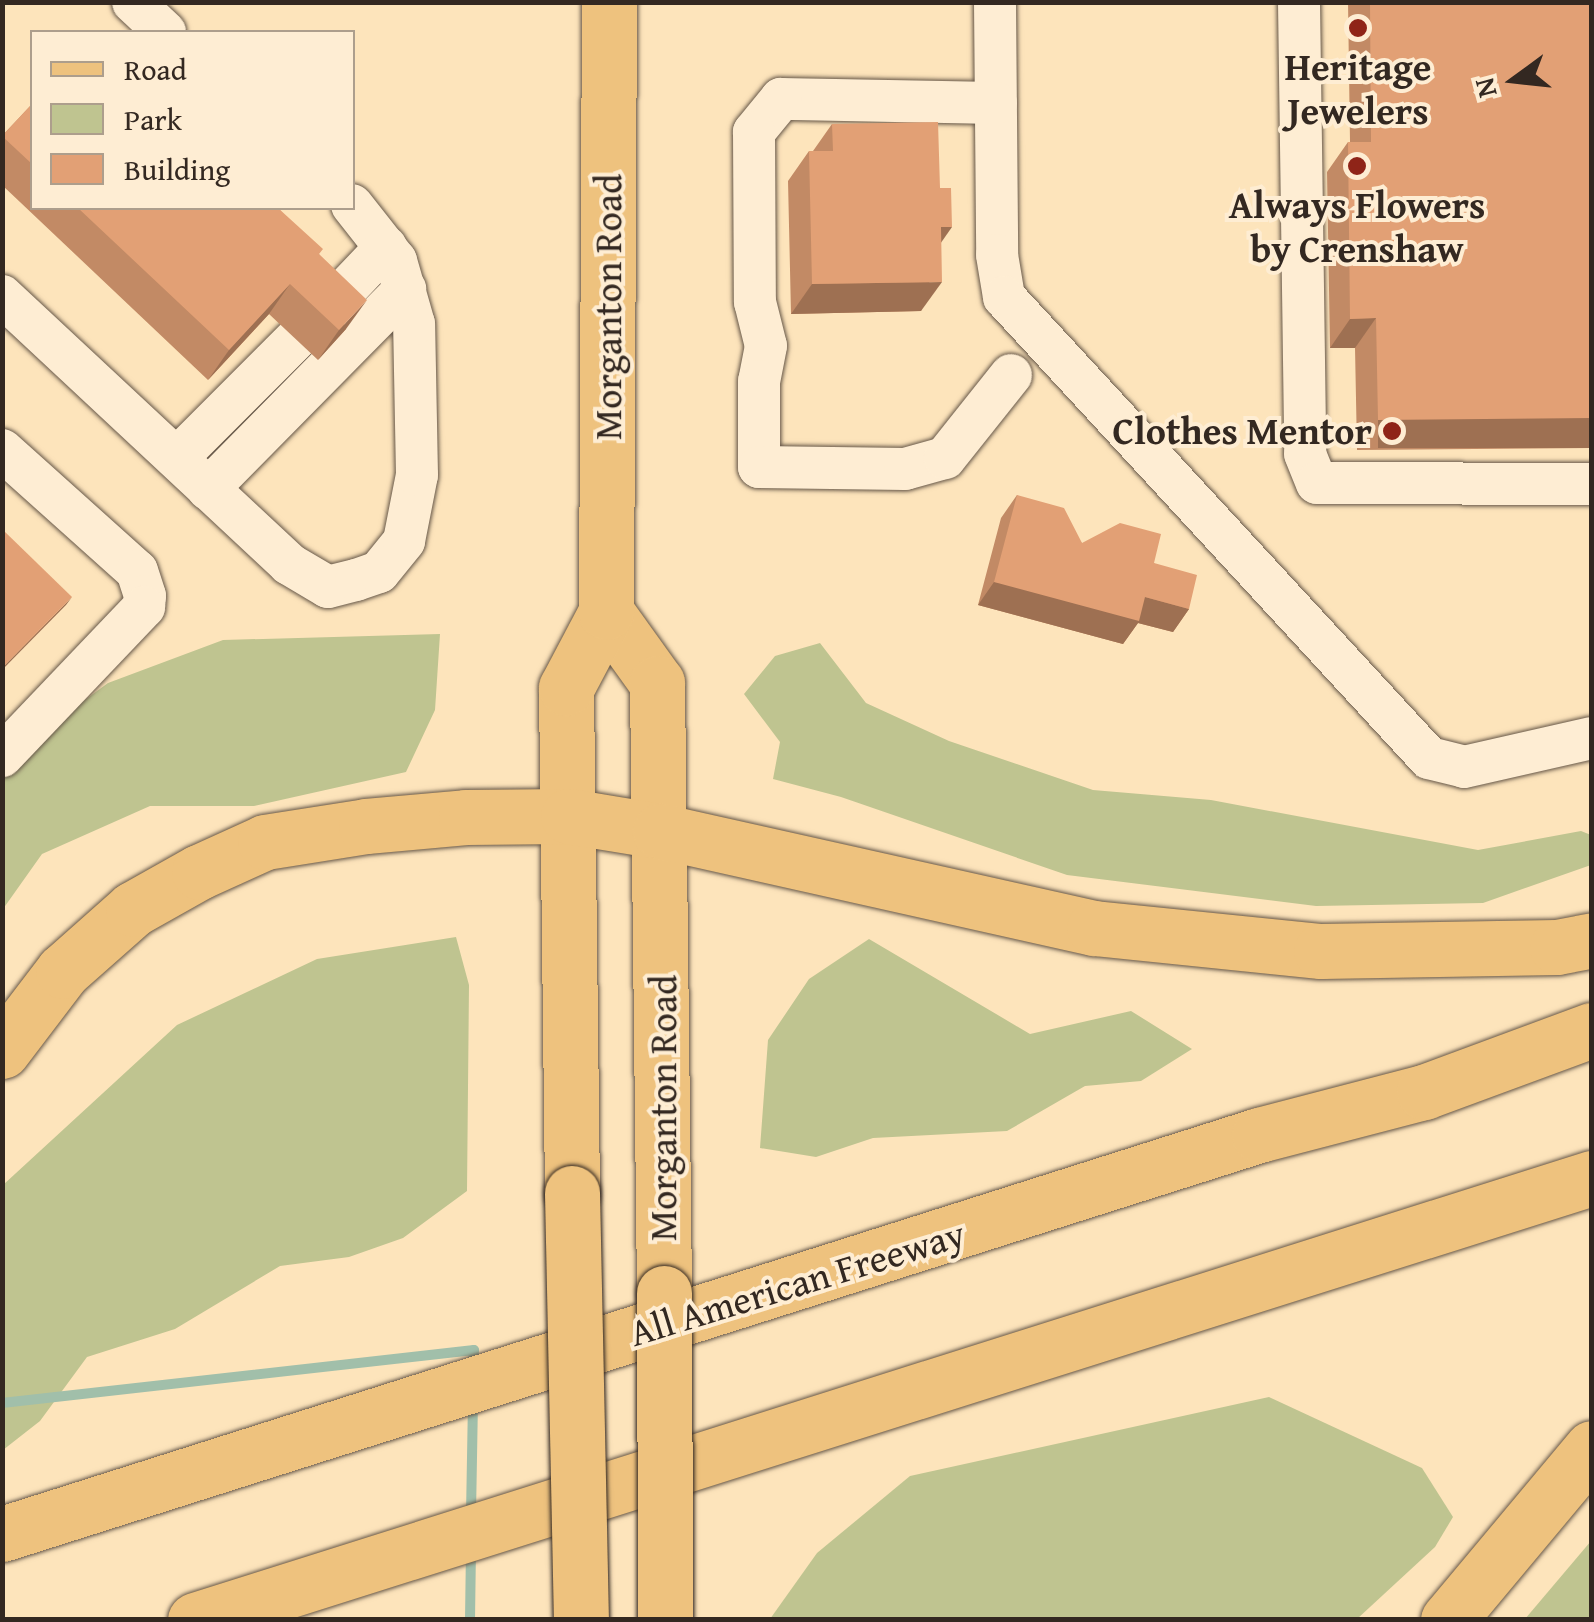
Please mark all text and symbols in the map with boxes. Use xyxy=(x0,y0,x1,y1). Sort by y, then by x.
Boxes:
marker: Heritage Jewelers xyxy=(1347,17,1369,39)
legend xyxy=(30,30,355,210)
north arrow xyxy=(1464,30,1564,130)
place label: Heritage Jewelers xyxy=(1285,44,1431,133)
text: Road xyxy=(124,47,187,91)
text: N xyxy=(1462,74,1507,102)
text: Park xyxy=(124,97,182,141)
text: Building xyxy=(124,147,230,191)
marker: Always Flowers by Crenshaw xyxy=(1346,155,1368,177)
street label: Morganton Road xyxy=(585,174,631,440)
place label: Always Flowers by Crenshaw xyxy=(1229,182,1485,272)
place label: Clothes Mentor xyxy=(1112,408,1372,454)
marker: Clothes Mentor xyxy=(1381,420,1403,442)
street label: Morganton Road xyxy=(640,975,686,1241)
street label: All American Freeway xyxy=(624,1210,970,1356)

